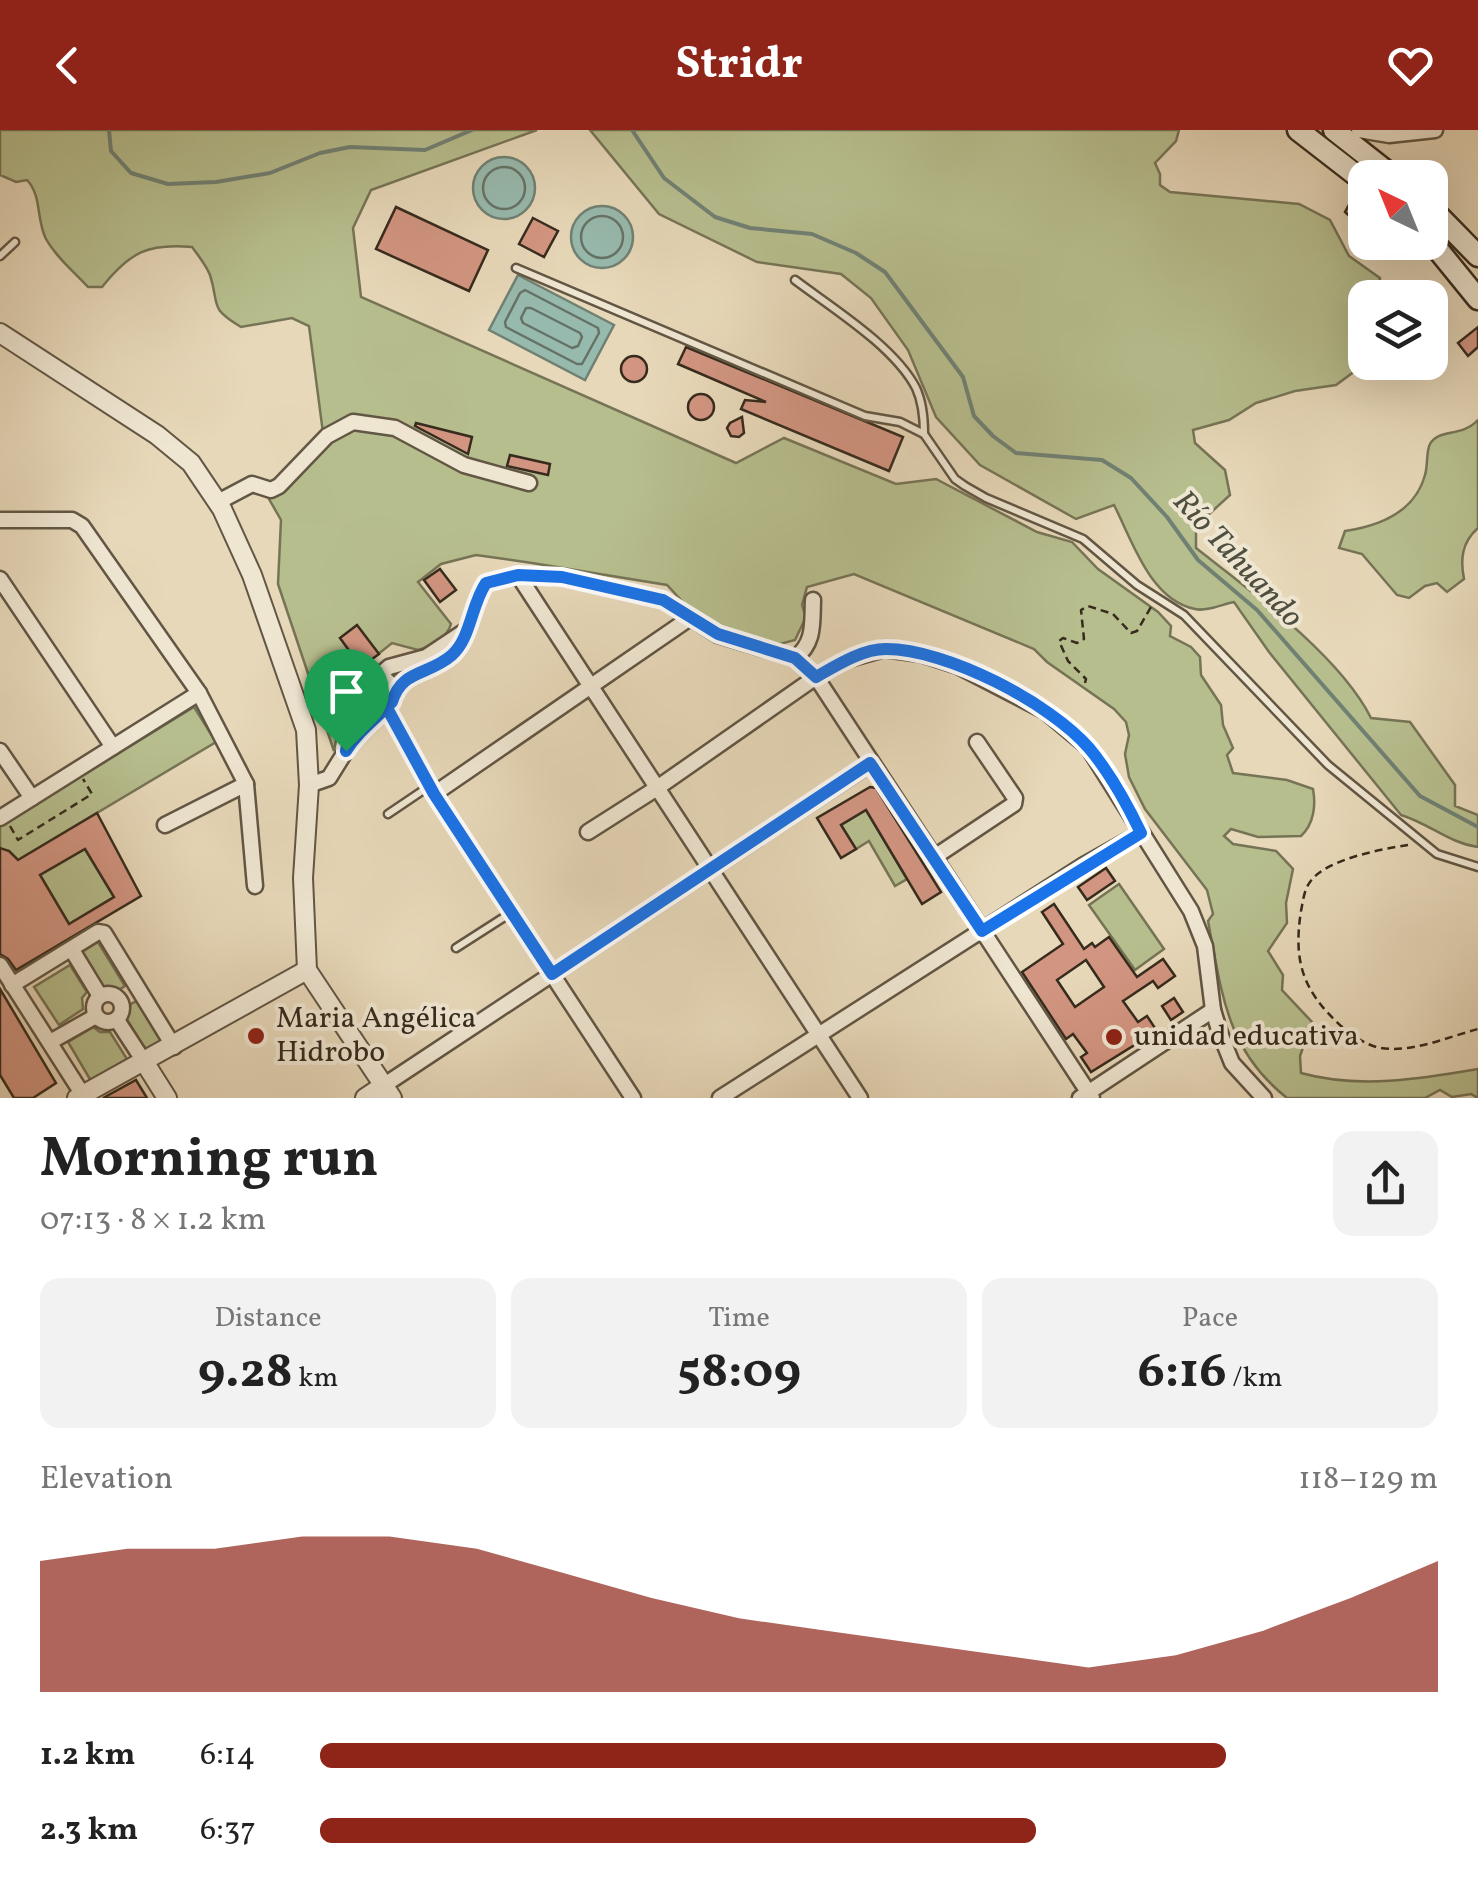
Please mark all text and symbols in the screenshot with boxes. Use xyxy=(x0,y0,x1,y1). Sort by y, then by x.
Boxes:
text: Stridr xyxy=(675,34,803,97)
icon: back xyxy=(40,38,95,93)
icon: heart xyxy=(1383,38,1438,93)
north arrow xyxy=(1348,160,1448,260)
map controls xyxy=(1348,160,1448,380)
button: layers xyxy=(1348,280,1448,380)
water label: Río Tahuando xyxy=(1162,482,1312,639)
pin xyxy=(304,649,389,752)
icon: arrive xyxy=(319,664,374,719)
place label: Maria Angélica Hidrobo xyxy=(276,998,476,1074)
place label: unidad educativa xyxy=(1134,1016,1359,1058)
marker: Maria Angélica Hidrobo xyxy=(245,1025,267,1047)
marker: unidad educativa xyxy=(1103,1026,1125,1048)
text: Morning run xyxy=(40,1123,379,1199)
button: share xyxy=(1333,1131,1438,1236)
text: 07:13 · 8 × 1.2 km xyxy=(40,1199,266,1243)
text: Distance xyxy=(214,1299,322,1338)
text: Time xyxy=(708,1299,770,1338)
text: Pace xyxy=(1182,1299,1238,1338)
text: 9.28 xyxy=(198,1338,293,1408)
text: 58:09 xyxy=(677,1338,801,1408)
text: 6:16 xyxy=(1137,1338,1227,1408)
text: km xyxy=(293,1359,338,1398)
text: /km xyxy=(1227,1359,1283,1398)
text: Elevation xyxy=(40,1458,173,1502)
text: 118–129 m xyxy=(1298,1458,1438,1502)
text: 1.2 km xyxy=(40,1734,135,1778)
text: 6:14 xyxy=(200,1734,255,1778)
text: 2.3 km xyxy=(40,1809,138,1853)
text: 6:37 xyxy=(200,1809,256,1853)

